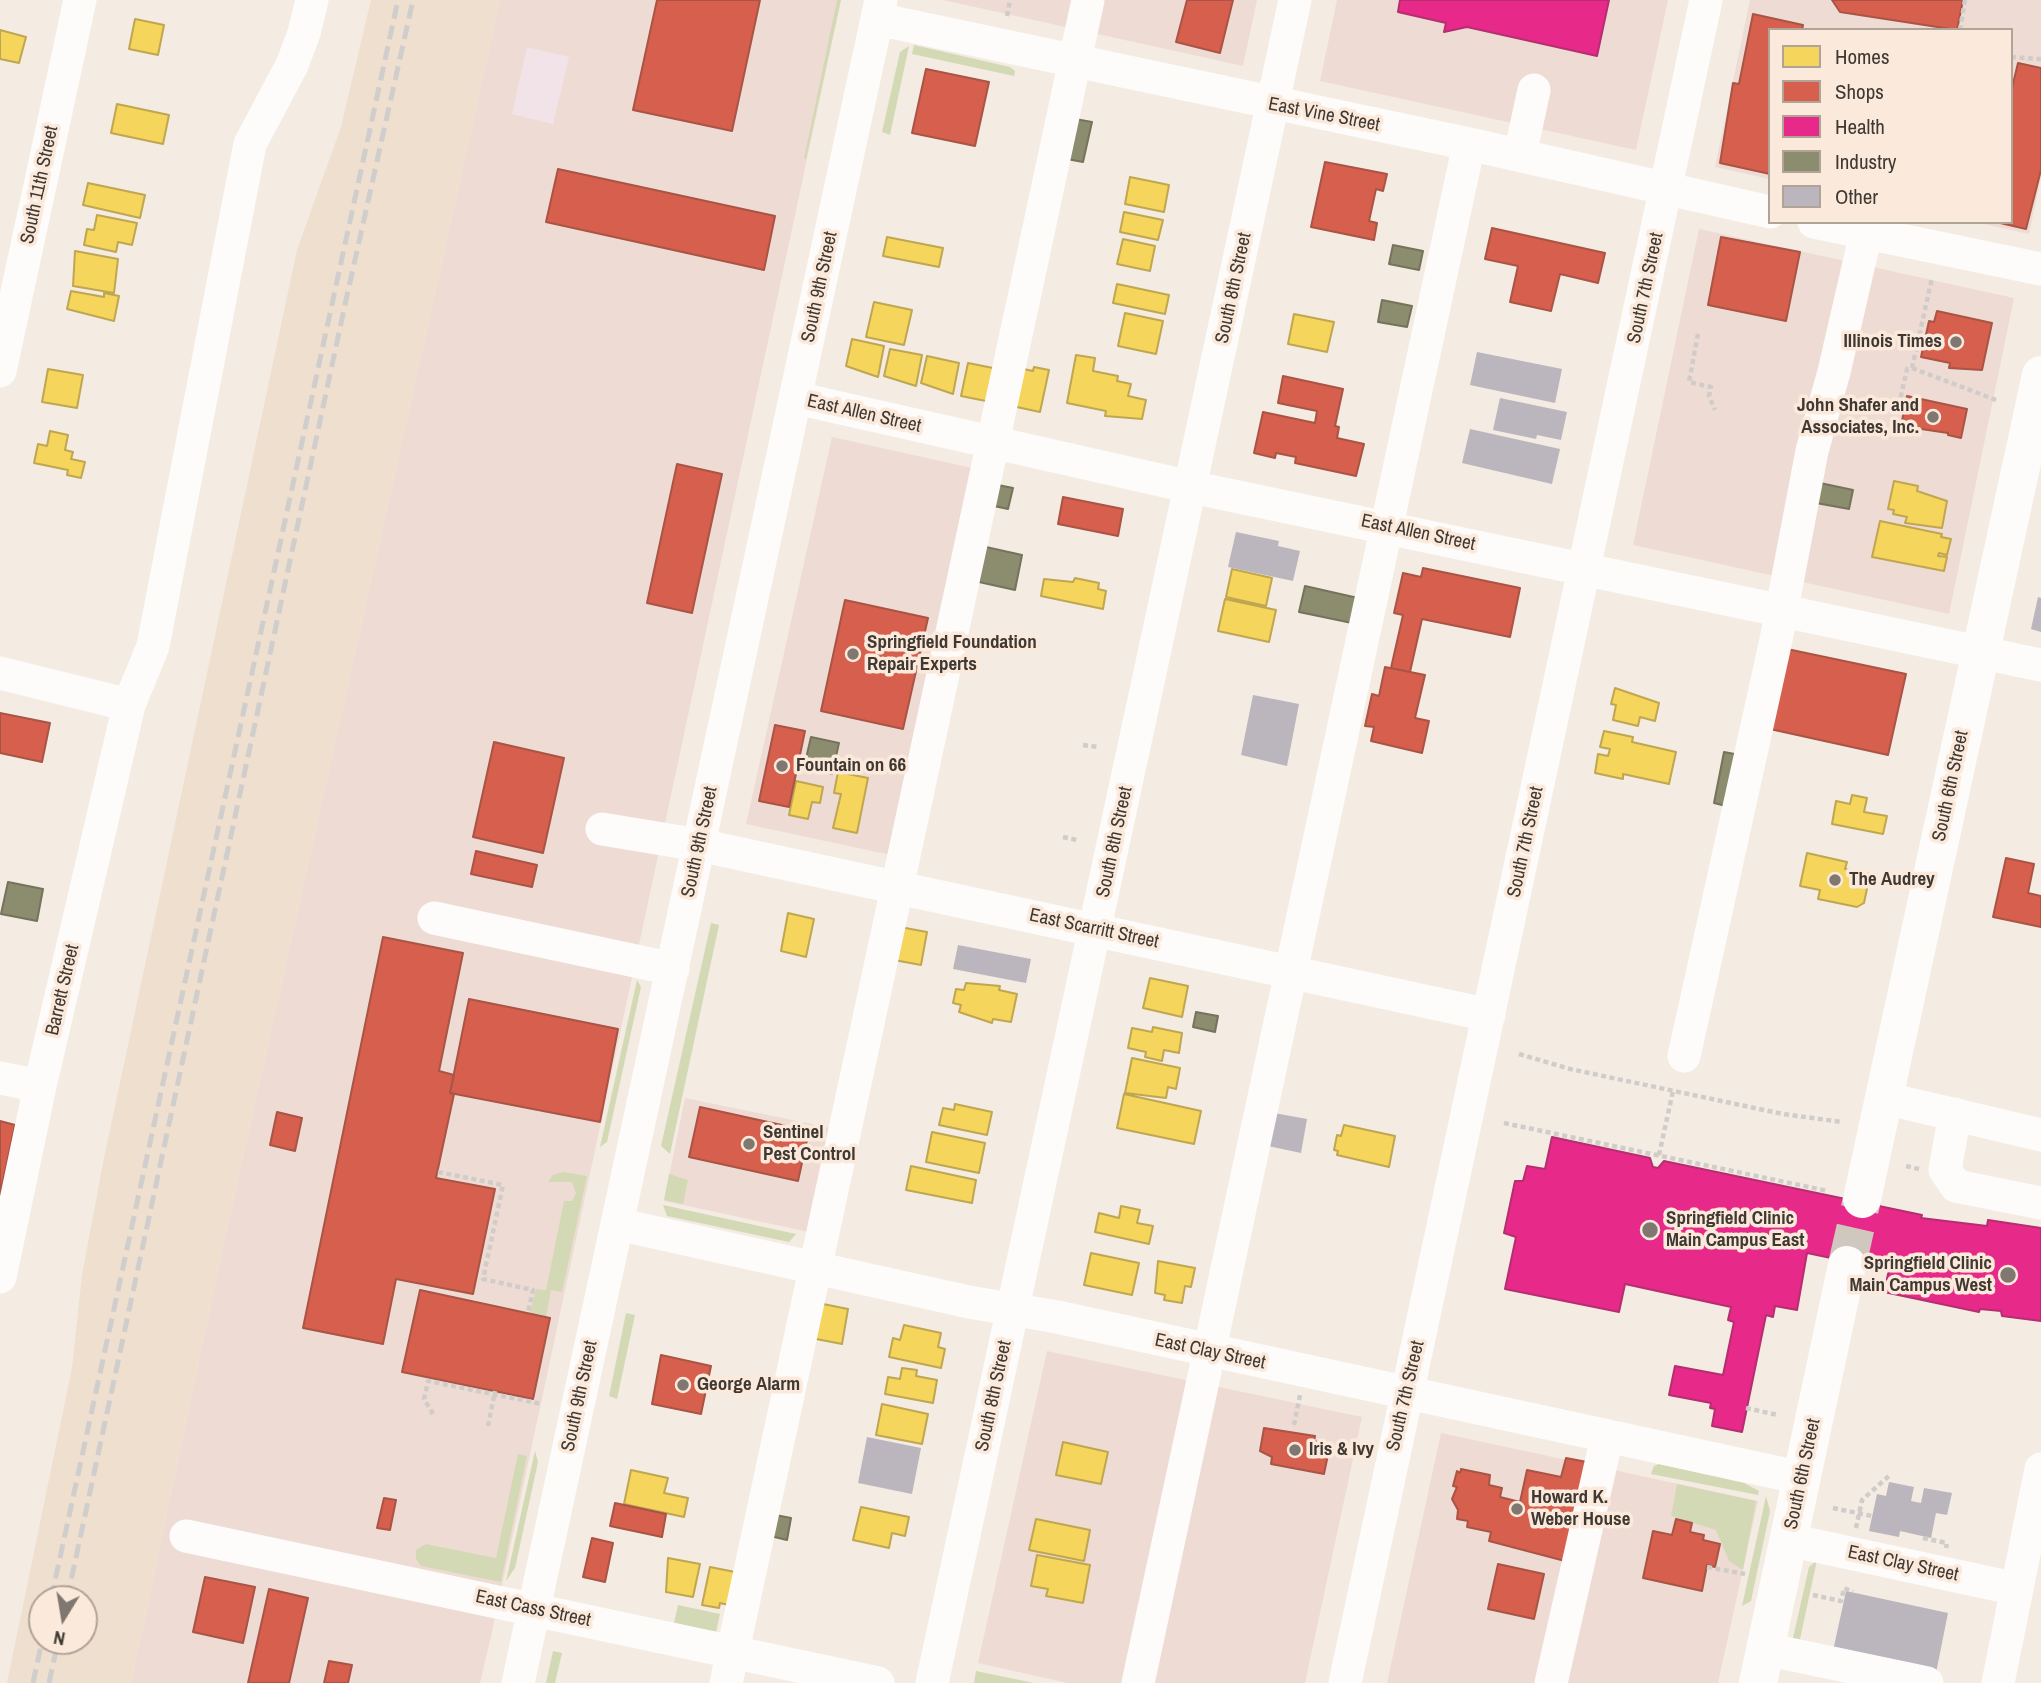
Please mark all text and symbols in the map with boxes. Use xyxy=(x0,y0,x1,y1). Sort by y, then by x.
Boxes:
legend xyxy=(1768,28,2013,224)
text: Homes xyxy=(1835,42,1890,71)
text: Shops xyxy=(1835,77,1884,106)
street label: East Vine Street xyxy=(1266,93,1382,137)
text: Health xyxy=(1835,112,1885,141)
street label: South 11th Street xyxy=(16,124,64,246)
text: Industry xyxy=(1835,147,1896,176)
text: Other xyxy=(1835,182,1878,211)
street label: South 9th Street xyxy=(797,230,843,344)
street label: South 8th Street xyxy=(1211,231,1257,345)
street label: South 7th Street xyxy=(1623,231,1669,345)
place label: Illinois Times xyxy=(1844,331,1942,353)
marker: Illinois Times xyxy=(1948,334,1964,350)
street label: East Allen Street xyxy=(805,390,923,438)
place label: John Shafer and Associates, Inc. xyxy=(1797,395,1919,439)
marker: John Shafer and Associates, Inc. xyxy=(1925,409,1941,425)
street label: East Allen Street xyxy=(1359,510,1477,556)
place label: Springfield Foundation Repair Experts xyxy=(867,632,1037,676)
marker: Springfield Foundation Repair Experts xyxy=(845,646,861,662)
street label: South 6th Street xyxy=(1928,729,1974,843)
place label: Fountain on 66 xyxy=(796,755,906,777)
marker: Fountain on 66 xyxy=(774,758,790,774)
street label: South 9th Street xyxy=(677,785,723,899)
street label: South 8th Street xyxy=(1092,785,1138,899)
street label: South 7th Street xyxy=(1503,785,1549,899)
place label: The Audrey xyxy=(1849,869,1935,891)
marker: The Audrey xyxy=(1827,872,1843,888)
street label: East Scarritt Street xyxy=(1027,904,1161,954)
street label: Barrett Street xyxy=(41,942,85,1038)
place label: Sentinel Pest Control xyxy=(763,1122,856,1166)
marker: Sentinel Pest Control xyxy=(741,1136,757,1152)
place label: Springfield Clinic Main Campus East xyxy=(1666,1208,1805,1252)
marker: Springfield Clinic Main Campus East xyxy=(1640,1220,1660,1240)
place label: Springfield Clinic Main Campus West xyxy=(1849,1253,1992,1297)
marker: Springfield Clinic Main Campus West xyxy=(1998,1265,2018,1285)
street label: East Clay Street xyxy=(1153,1329,1267,1375)
street label: South 9th Street xyxy=(557,1339,603,1453)
street label: South 8th Street xyxy=(971,1339,1017,1453)
street label: South 7th Street xyxy=(1382,1339,1430,1453)
place label: George Alarm xyxy=(697,1374,800,1396)
marker: George Alarm xyxy=(675,1377,691,1393)
street label: South 6th Street xyxy=(1780,1417,1826,1531)
place label: Iris & Ivy xyxy=(1309,1439,1374,1461)
marker: Iris & Ivy xyxy=(1287,1442,1303,1458)
place label: Howard K. Weber House xyxy=(1531,1487,1630,1531)
marker: Howard K. Weber House xyxy=(1509,1501,1525,1517)
street label: East Clay Street xyxy=(1846,1541,1960,1587)
north arrow xyxy=(28,1585,98,1655)
street label: East Cass Street xyxy=(473,1586,593,1632)
text: N xyxy=(51,1625,67,1652)

